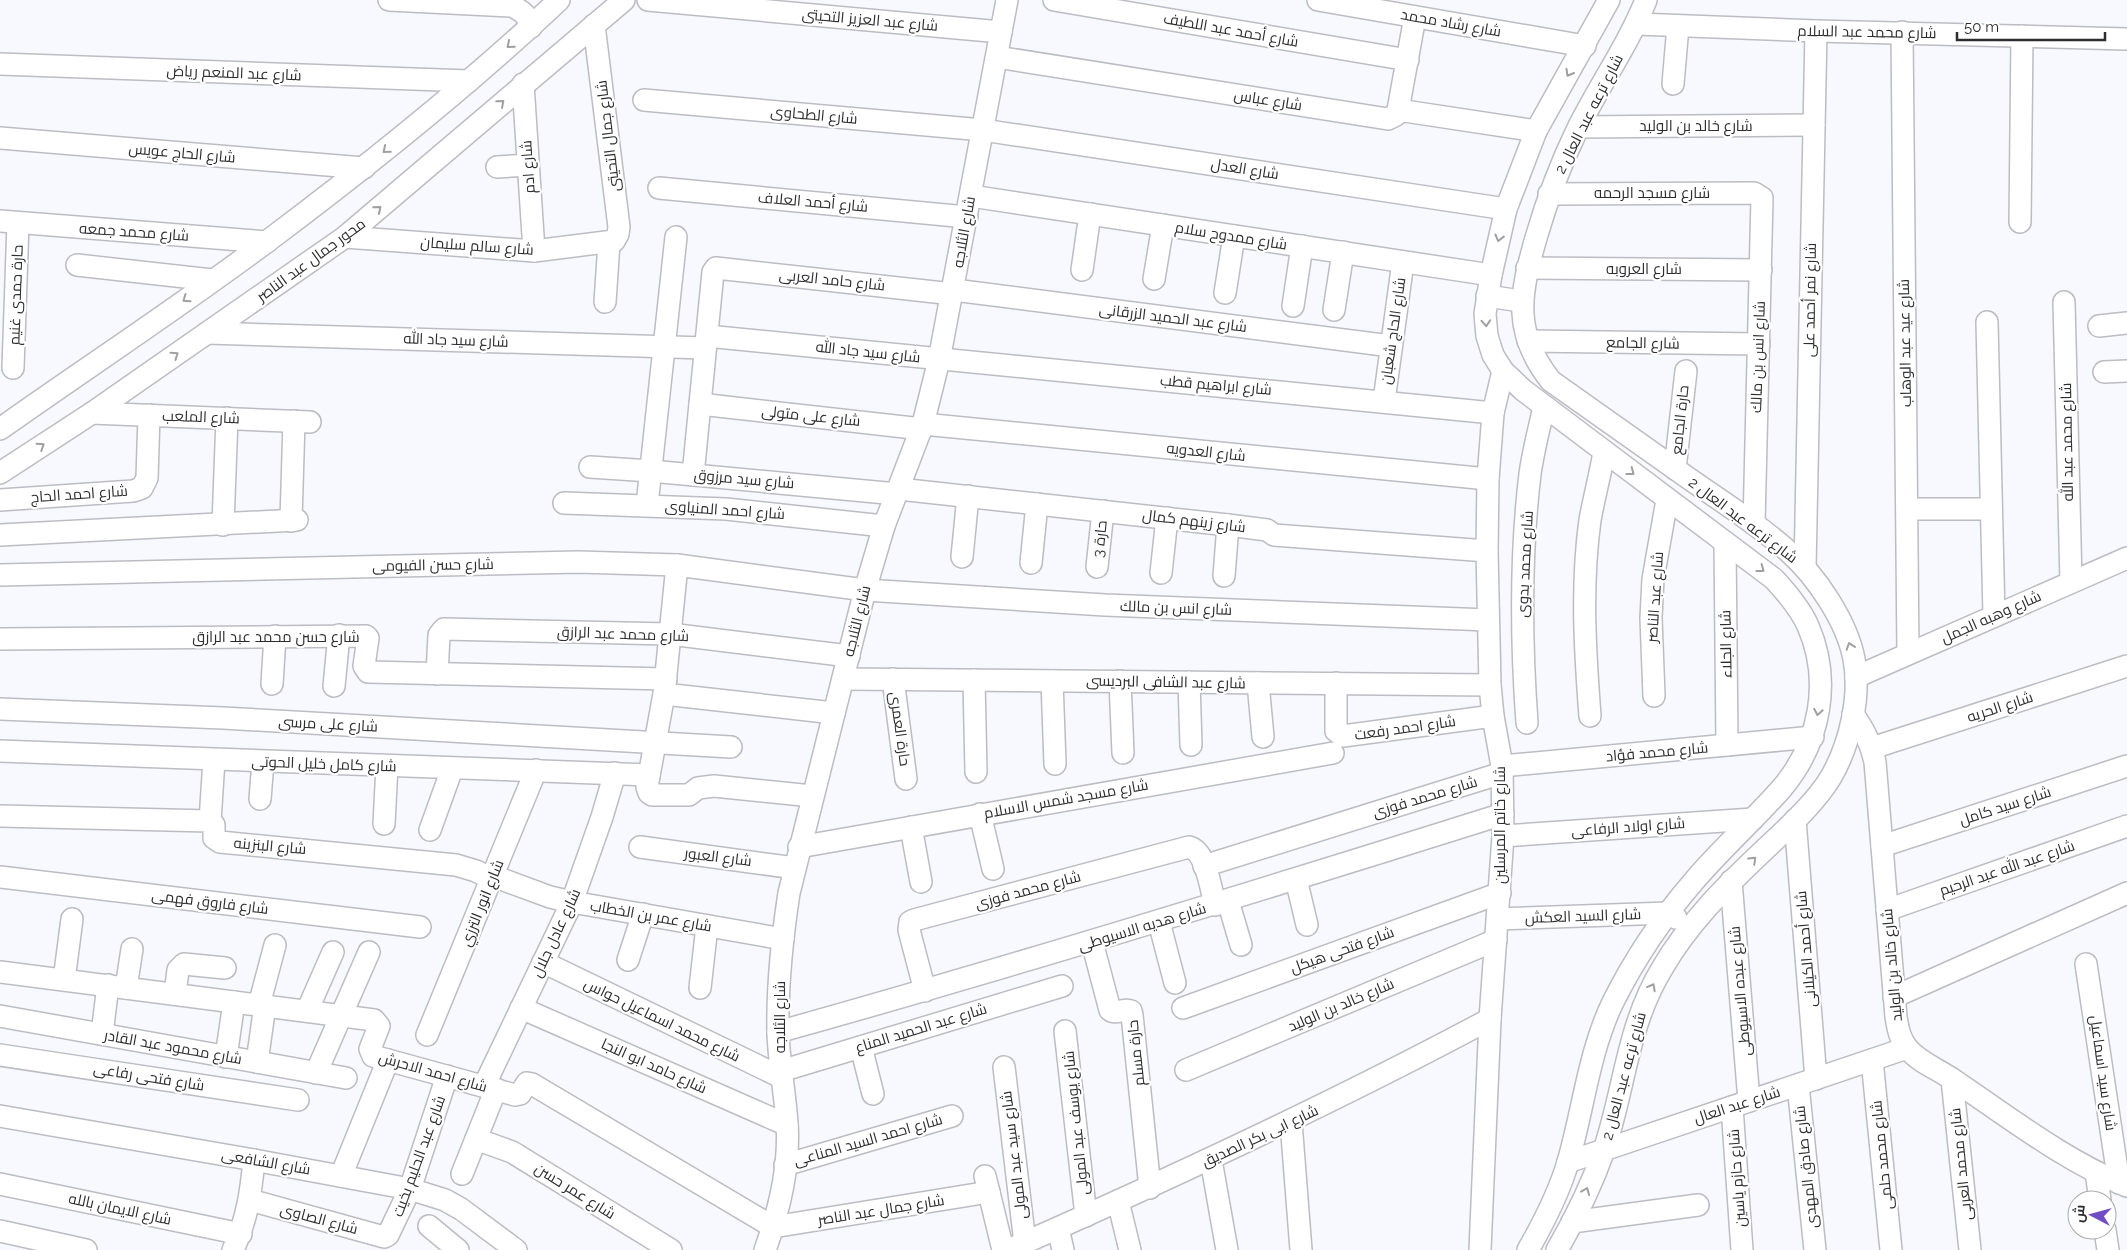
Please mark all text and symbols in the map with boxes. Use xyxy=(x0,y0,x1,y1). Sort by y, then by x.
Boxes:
street label: شارع عبد العزيز التحيتى xyxy=(801,5,939,37)
street label: شارع رشاد محمد xyxy=(1399,5,1503,43)
street label: شارع أحمد عبد اللطيف xyxy=(1162,8,1300,53)
scale bar xyxy=(1957,10,2104,42)
text: 50 m xyxy=(1964,18,1999,36)
street label: شارع محمد عبد السلام xyxy=(1797,22,1937,44)
one-way arrow xyxy=(507,39,516,48)
street label: شارع ترعه عبد العال 2 xyxy=(1551,51,1629,178)
street label: شارع عبد المنعم رياض xyxy=(166,62,302,86)
one-way arrow xyxy=(1565,68,1575,77)
street label: شارع جمال التحيتى xyxy=(592,79,626,193)
street label: شارع عباس xyxy=(1232,86,1303,116)
one-way arrow xyxy=(496,100,505,109)
street label: شارع الطحاوى xyxy=(770,102,858,130)
street label: شارع خالد بن الوليد xyxy=(1639,117,1753,137)
street label: شارع الحاج عويس xyxy=(128,139,236,169)
street label: شارع ادم xyxy=(517,140,541,194)
one-way arrow xyxy=(383,144,392,152)
street label: شارع العدل xyxy=(1209,155,1280,185)
street label: شارع مسجد الرحمه xyxy=(1594,184,1710,204)
street label: شارع أحمد العلاف xyxy=(757,187,869,218)
street label: شارع الثلاجه xyxy=(949,195,981,270)
one-way arrow xyxy=(373,206,382,215)
street label: محور جمال عبد الناصر xyxy=(252,214,369,306)
street label: شارع ممدوح سلام xyxy=(1173,218,1288,256)
street label: شارع محمد جمعه xyxy=(78,219,190,247)
street label: شارع سالم سليمان xyxy=(420,233,534,261)
one-way arrow xyxy=(1494,234,1505,243)
street label: شارع نمر أحمد على xyxy=(1799,243,1822,357)
street label: حارة حمدى غنيم xyxy=(5,244,28,346)
street label: شارع العروبه xyxy=(1606,260,1682,280)
street label: شارع حامد العربى xyxy=(778,265,886,297)
street label: شارع الحاج شعبان xyxy=(1377,276,1411,386)
street label: شارع عيد عبد الوهاب xyxy=(1895,279,1917,407)
one-way arrow xyxy=(182,293,191,302)
street label: شارع عبد الحميد الزرقانى xyxy=(1098,300,1248,338)
street label: شارع انس بن مالك xyxy=(1747,301,1771,413)
one-way arrow xyxy=(1480,319,1491,327)
street label: شارع سيد جاد الله xyxy=(403,328,509,353)
street label: شارع الجامع xyxy=(1606,333,1680,355)
street label: شارع سيد جاد الله xyxy=(815,337,921,368)
one-way arrow xyxy=(170,352,179,361)
street label: شارع ابراهيم قطب xyxy=(1159,371,1273,401)
street label: شارع محمد عبد الله xyxy=(2056,383,2079,501)
street label: حارة الجامع xyxy=(1667,384,1695,456)
street label: شارع على متولى xyxy=(760,402,861,432)
street label: شارع الملعب xyxy=(162,407,240,429)
street label: شارع العدويه xyxy=(1165,439,1246,467)
one-way arrow xyxy=(35,443,45,452)
street label: شارع سيد مرزوق xyxy=(693,466,795,494)
one-way arrow xyxy=(1625,467,1634,475)
street label: شارع ترعه عبد العال 2 xyxy=(1684,473,1801,568)
street label: شارع احمد الحاج xyxy=(30,482,128,508)
street label: شارع احمد المنياوى xyxy=(664,497,786,525)
street label: شارع زينهم كمال xyxy=(1141,506,1247,538)
street label: شارع محمد بدوى xyxy=(1513,510,1539,618)
street label: حارة 3 xyxy=(1089,520,1111,558)
street label: شارع عبد الناصر xyxy=(1643,551,1669,644)
street label: شارع حسن الفيومى xyxy=(372,555,494,577)
one-way arrow xyxy=(1755,564,1764,572)
street label: شارع الثلاجه xyxy=(839,584,876,659)
street label: شارع وهبه الجمل xyxy=(1938,587,2045,649)
street label: شارع انس بن مالك xyxy=(1120,597,1232,621)
street label: شارع الجلاء xyxy=(1716,610,1738,678)
street label: شارع محمد عبد الرازق xyxy=(557,623,689,647)
street label: شارع حسن محمد عبد الرازق xyxy=(192,628,360,648)
one-way arrow xyxy=(1846,642,1856,651)
street label: شارع عبد الشافى البرديسى xyxy=(1086,672,1246,694)
street label: شارع الحريه xyxy=(1965,688,2036,728)
street label: حارة العمرى xyxy=(885,691,914,768)
one-way arrow xyxy=(1814,708,1824,717)
street label: شارع على مرسى xyxy=(278,712,378,738)
street label: شارع احمد رفعت xyxy=(1353,712,1457,746)
street label: شارع محمد فؤاد xyxy=(1605,739,1709,767)
street label: شارع كامل خليل الحوتى xyxy=(251,752,397,778)
street label: شارع خاتم المرسلين xyxy=(1491,766,1511,884)
street label: شارع محمد فوزى xyxy=(1370,773,1480,823)
street label: شارع مسجد شمس الاسلام xyxy=(982,776,1150,824)
street label: شارع سيد كامل xyxy=(1957,783,2054,831)
street label: شارع اولاد الرفاعى xyxy=(1570,814,1686,842)
street label: شارع البنزينه xyxy=(233,834,307,860)
street label: شارع عبد الله عبد الرحيم xyxy=(1937,835,2078,902)
street label: شارع العبور xyxy=(682,844,753,872)
street label: شارع انور الترزي xyxy=(456,857,510,950)
one-way arrow xyxy=(1747,857,1756,866)
street label: شارع محمد فوزى xyxy=(973,867,1083,915)
street label: شارع فاروق فهمى xyxy=(150,886,270,920)
street label: شارع عادل جلال xyxy=(528,886,586,981)
street label: شارع أحمد الكيلانى xyxy=(1791,890,1822,1008)
street label: شارع عمر بن الخطاب xyxy=(588,896,713,938)
street label: شارع هديه الاسيوطى xyxy=(1076,899,1209,957)
street label: شارع السيد العكش xyxy=(1524,905,1642,929)
street label: شارع خالد بن الوليد xyxy=(1878,908,1908,1022)
street label: شارع فتحى هيكل xyxy=(1288,923,1397,979)
street label: شارع عبده الاسيوطى xyxy=(1725,925,1757,1057)
street label: شارع محمد اسماعيل حواس xyxy=(580,974,743,1067)
street label: شارع خالد بن الوليد xyxy=(1285,975,1397,1037)
street label: شارع الثلاجه xyxy=(771,981,791,1053)
one-way arrow xyxy=(1646,983,1656,992)
street label: شارع عبد الحميد المناع xyxy=(853,999,990,1059)
street label: شارع ترعه عبد العال 2 xyxy=(1598,1010,1652,1142)
street label: شارع سيد اسماعيل xyxy=(2084,1014,2120,1132)
street label: حارة مسلم xyxy=(1124,1019,1149,1087)
street label: شارع محمود عبد القادر xyxy=(101,1026,243,1070)
street label: شارع حامد ابو النجا xyxy=(598,1035,710,1099)
street label: شارع احمد الاحرش xyxy=(376,1048,489,1098)
street label: شارع يوسف عبد المولى xyxy=(1059,1050,1095,1196)
street label: شارع فتحى رفاعى xyxy=(92,1059,206,1097)
street label: شارع عبد العال xyxy=(1691,1083,1783,1129)
street label: شارع سيد عبد المولى xyxy=(997,1090,1033,1220)
street label: شارع عبد الحليم بخيت xyxy=(389,1093,451,1220)
street label: شارع محمد حلمى xyxy=(1867,1099,1899,1211)
street label: شارع ابى بكر الصديق xyxy=(1199,1101,1322,1173)
street label: شارع صادق المهدى xyxy=(1791,1105,1823,1229)
street label: شارع محمد العربى xyxy=(1946,1107,1978,1221)
street label: شارع احمد السيد المناعى xyxy=(792,1110,945,1172)
street label: شارع حازم ياسين xyxy=(1725,1128,1751,1228)
street label: شارع الشافعى xyxy=(220,1145,312,1181)
street label: شارع عمر حسن xyxy=(530,1159,619,1225)
one-way arrow xyxy=(1580,1187,1591,1196)
street label: شارع الايمان بالله xyxy=(66,1189,173,1231)
north arrow xyxy=(2067,1190,2117,1240)
street label: شارع جمال عبد الناصر xyxy=(815,1191,946,1231)
street label: شارع الصاوى xyxy=(278,1200,360,1240)
text: ش xyxy=(2070,1204,2089,1224)

